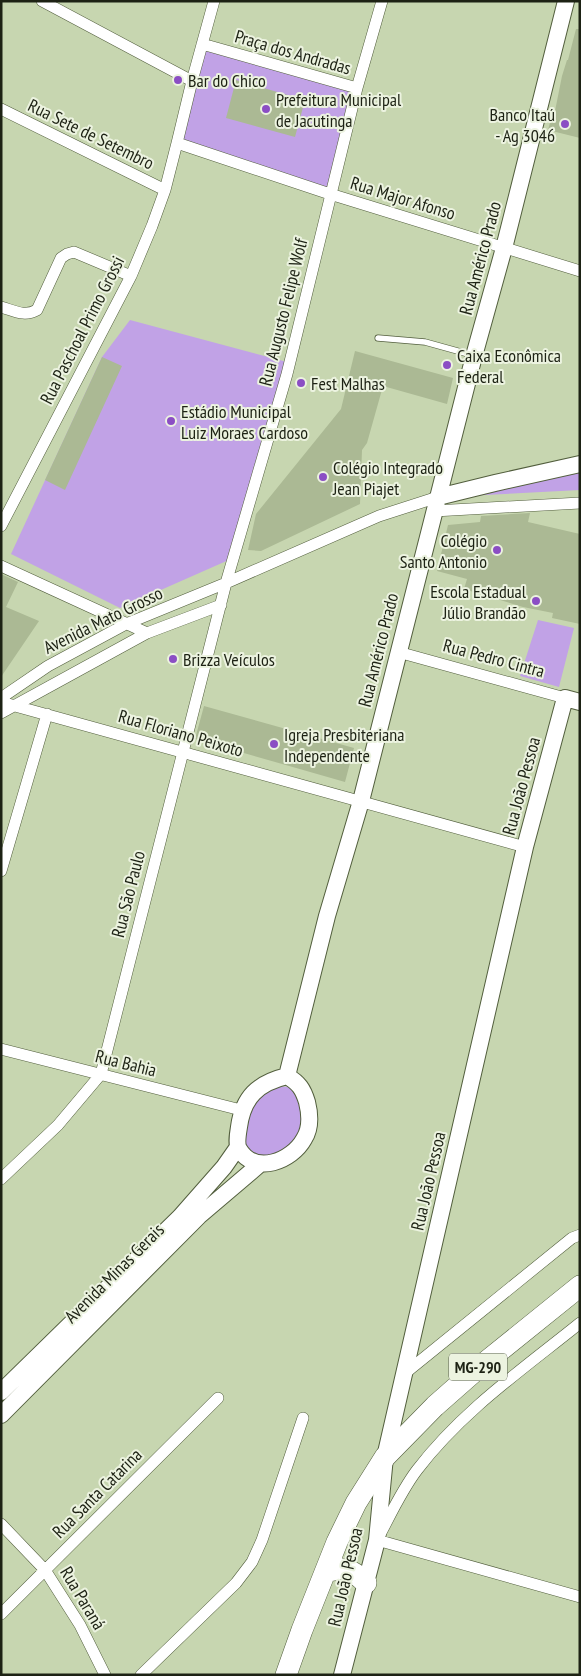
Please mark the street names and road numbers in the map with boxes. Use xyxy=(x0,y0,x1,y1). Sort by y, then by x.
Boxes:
street label: Praça dos Andradas xyxy=(232,24,354,80)
street label: Rua Sete de Setembro xyxy=(24,94,158,175)
street label: Rua Major Afonso xyxy=(348,171,458,225)
street label: Rua Américo Prado xyxy=(454,199,506,317)
street label: Rua Augusto Felipe Wolf xyxy=(254,235,313,388)
street label: Rua Paschoal Primo Grossi xyxy=(35,252,129,408)
street label: Avenida Mato Grosso xyxy=(40,581,166,659)
street label: Rua Américo Prado xyxy=(353,590,403,709)
street label: Rua Pedro Cintra xyxy=(441,633,547,683)
street label: Rua Floriano Peixoto xyxy=(116,704,246,762)
street label: Rua João Pessoa xyxy=(497,734,545,838)
street label: Rua São Paulo xyxy=(106,848,150,940)
street label: Rua Bahia xyxy=(93,1044,159,1082)
street label: Rua João Pessoa xyxy=(405,1129,451,1233)
street label: Avenida Minas Gerais xyxy=(59,1218,169,1328)
road number: MG-290 xyxy=(449,1354,507,1380)
street label: Rua Santa Catarina xyxy=(47,1443,147,1543)
street label: Rua João Pessoa xyxy=(322,1525,368,1629)
street label: Rua Paraná xyxy=(55,1562,111,1634)

